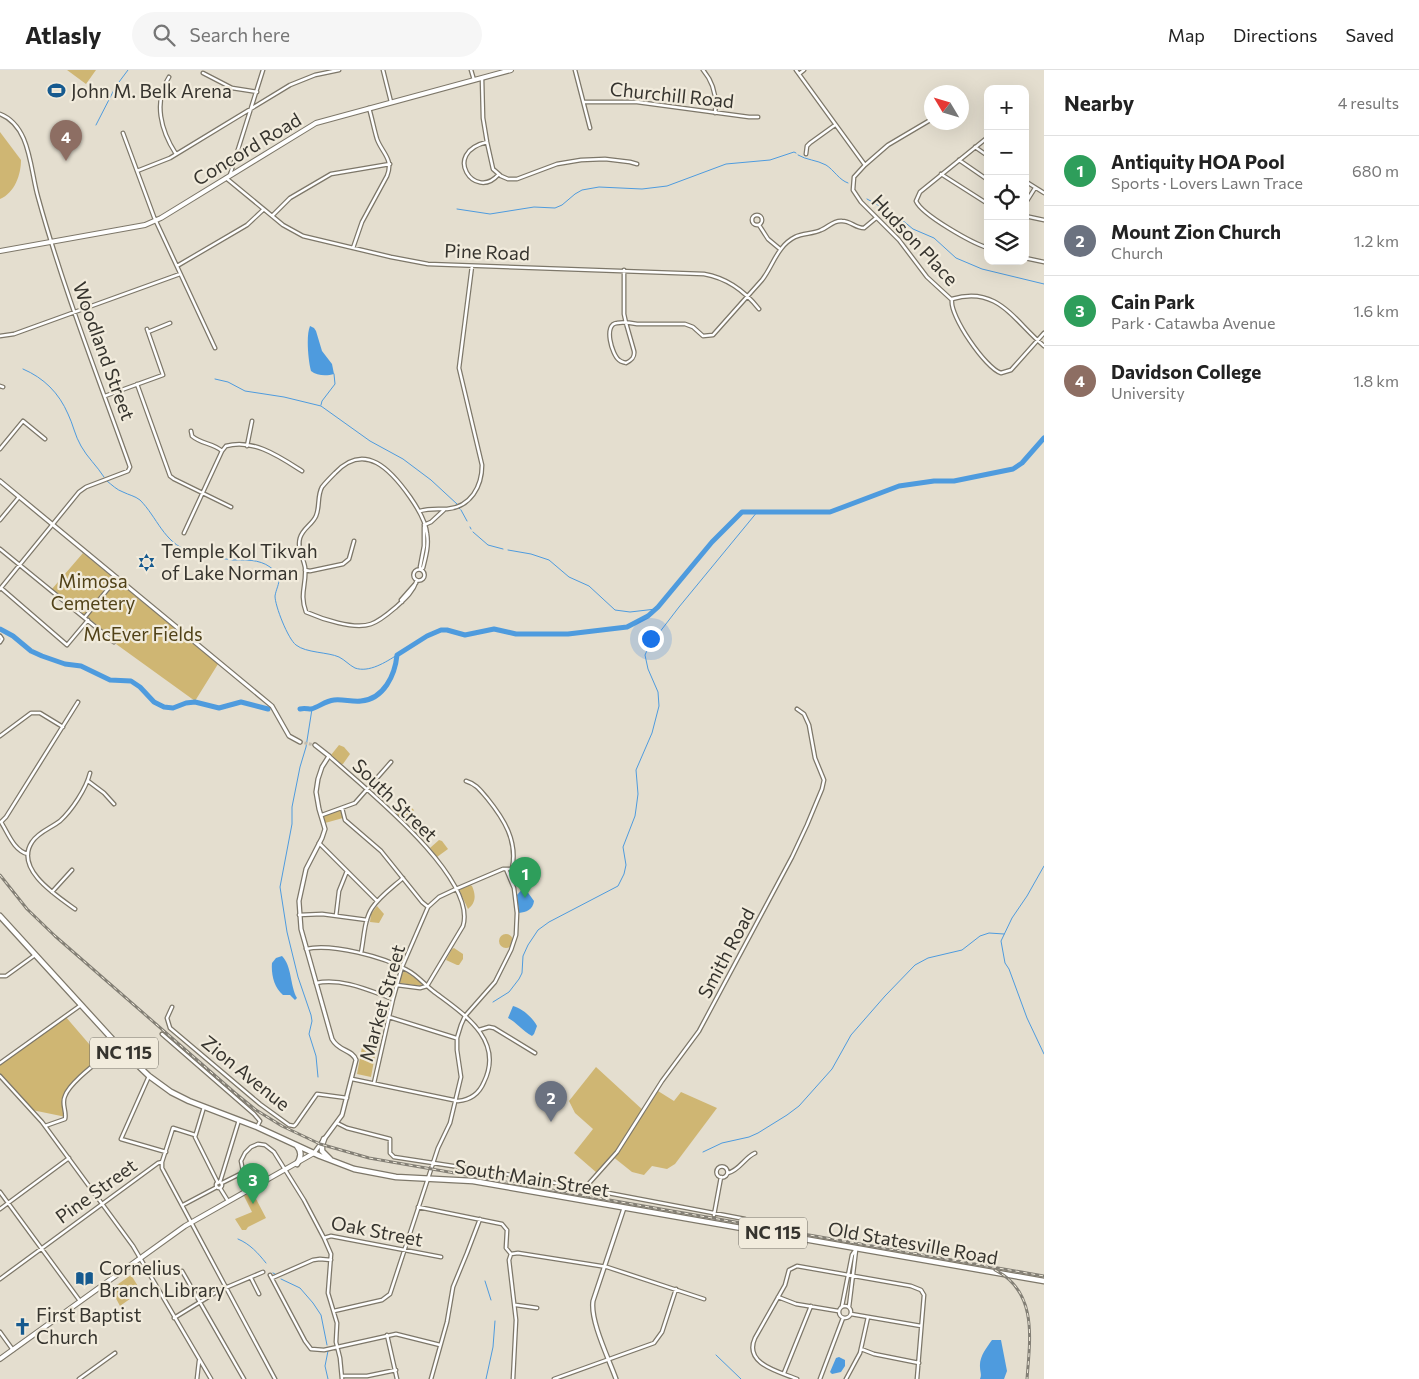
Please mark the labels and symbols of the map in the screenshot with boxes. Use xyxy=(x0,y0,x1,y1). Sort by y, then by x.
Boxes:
street label: Churchill Road xyxy=(609,77,735,112)
place label: John M. Belk Arena xyxy=(71,79,232,102)
sports icon: John M. Belk Arena xyxy=(47,81,67,101)
north arrow xyxy=(924,85,969,130)
street label: Concord Road xyxy=(188,107,305,190)
pin: 4 xyxy=(50,120,82,161)
street label: Hudson Place xyxy=(867,189,963,290)
street label: Pine Road xyxy=(444,239,530,264)
street label: Woodland Street xyxy=(69,278,140,423)
place label: Temple Kol Tikvah of Lake Norman xyxy=(161,539,318,584)
synagogue icon: Temple Kol Tikvah of Lake Norman xyxy=(137,552,157,572)
park label: Mimosa Cemetery xyxy=(51,569,135,614)
park label: McEver Fields xyxy=(83,622,203,645)
your location xyxy=(638,626,664,652)
street label: South Street xyxy=(348,753,443,846)
pin: 1 xyxy=(509,857,541,898)
street label: Smith Road xyxy=(692,904,759,1002)
street label: Market Street xyxy=(354,942,409,1064)
street label: Zion Avenue xyxy=(198,1030,295,1115)
road number: NC 115 xyxy=(90,1038,158,1068)
pin: 2 xyxy=(535,1081,567,1122)
street label: Pine Street xyxy=(50,1153,141,1228)
street label: South Main Street xyxy=(453,1154,611,1201)
pin: 3 xyxy=(237,1163,269,1204)
street label: Oak Street xyxy=(329,1210,425,1251)
street label: Old Statesville Road xyxy=(826,1216,1000,1269)
road number: NC 115 xyxy=(739,1218,807,1248)
place label: Cornelius Branch Library xyxy=(99,1256,225,1301)
library icon: Cornelius Branch Library xyxy=(75,1269,95,1289)
place label: First Baptist Church xyxy=(36,1303,142,1348)
church icon: First Baptist Church xyxy=(12,1316,32,1336)

